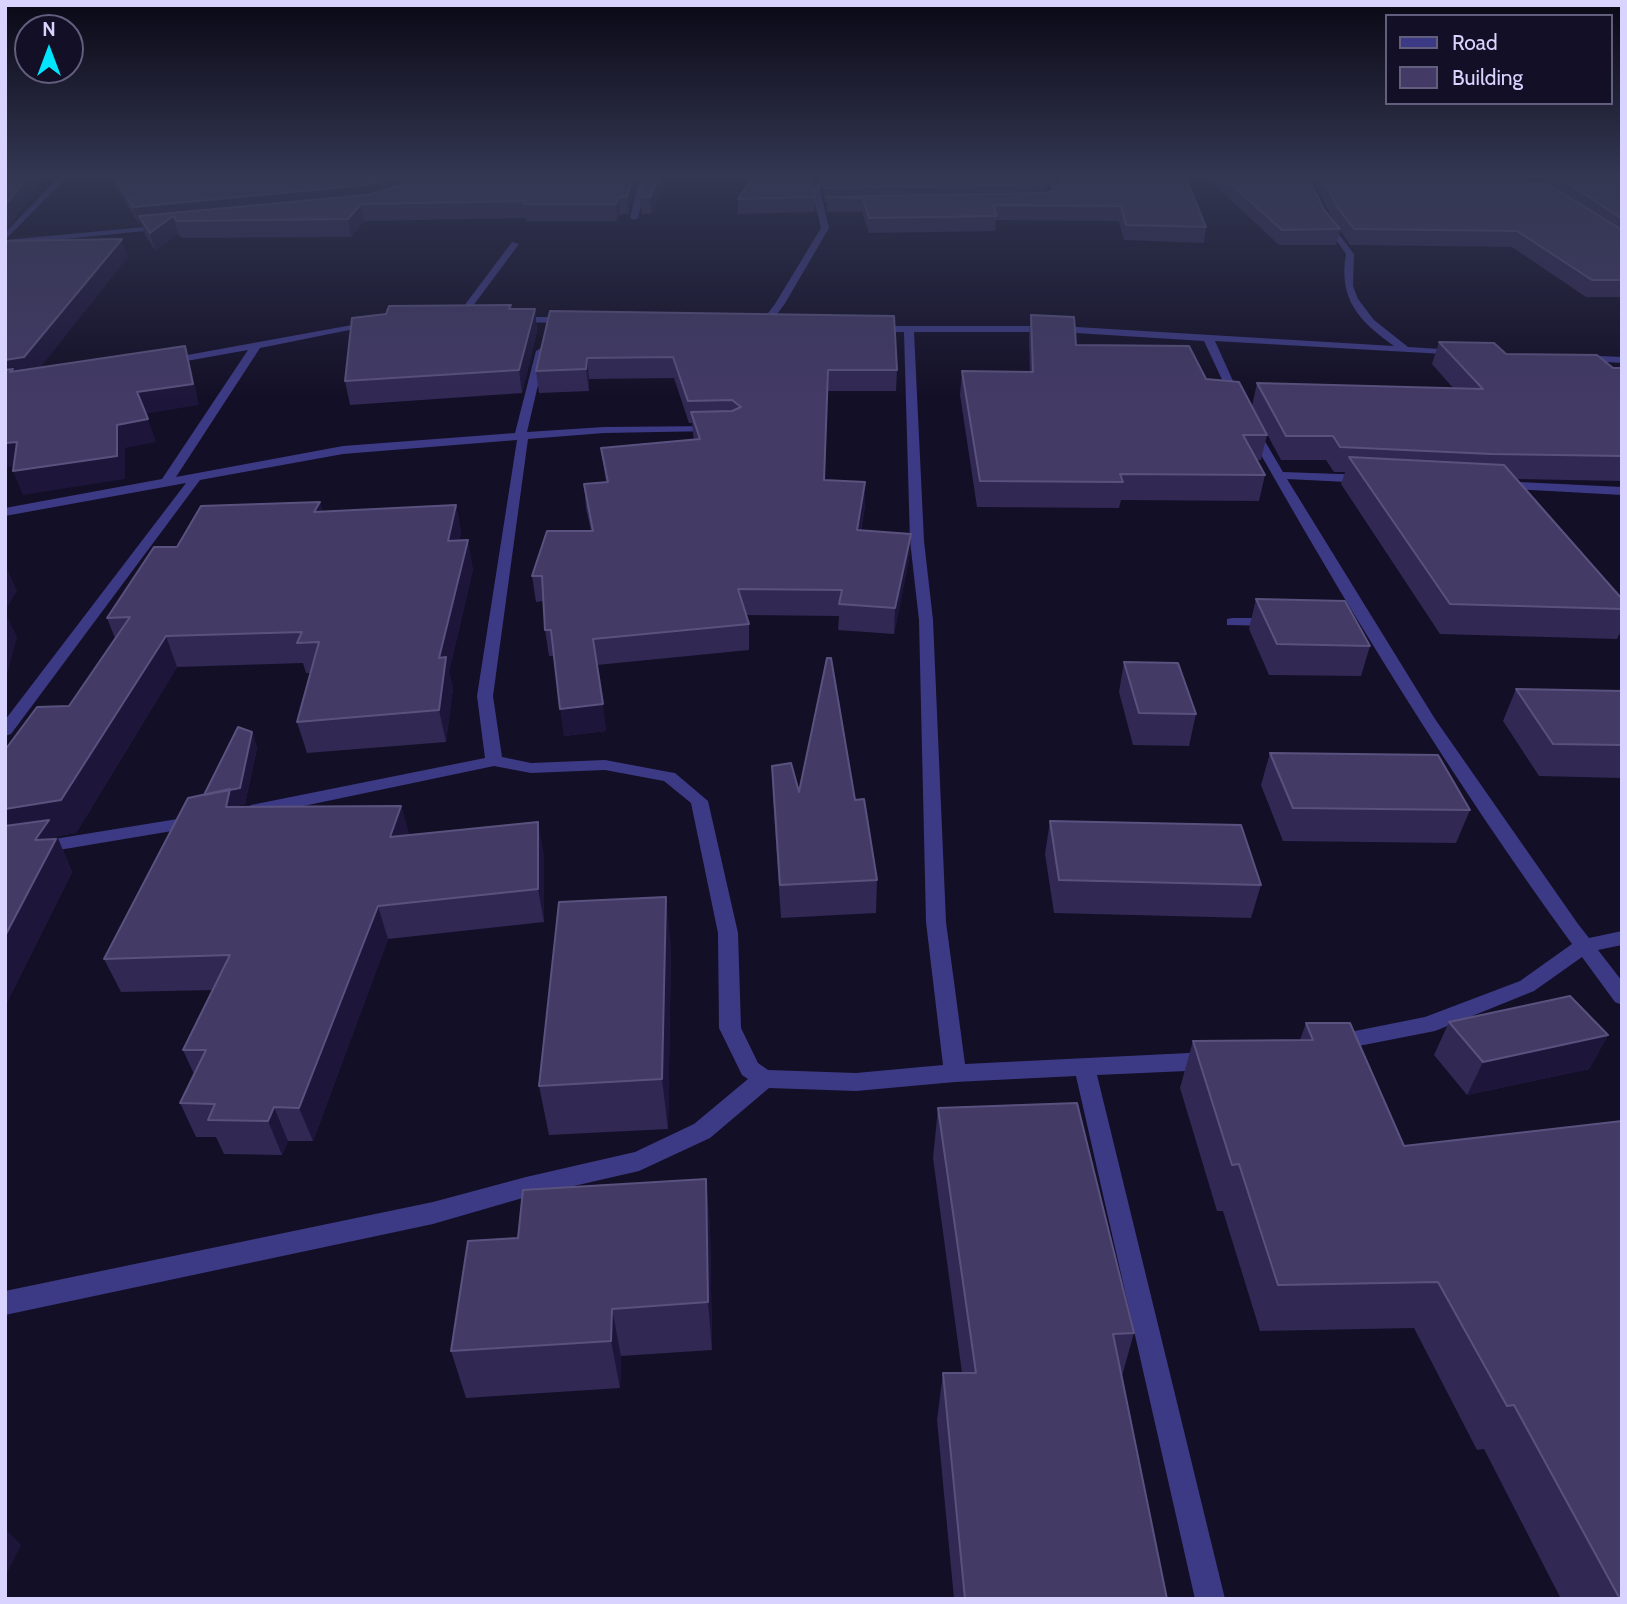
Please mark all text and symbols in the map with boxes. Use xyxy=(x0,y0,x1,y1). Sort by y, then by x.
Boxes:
north arrow xyxy=(14,14,84,84)
legend xyxy=(1386,14,1613,105)
text: N xyxy=(42,18,56,41)
text: Road xyxy=(1452,30,1498,55)
text: Building xyxy=(1452,65,1523,90)

